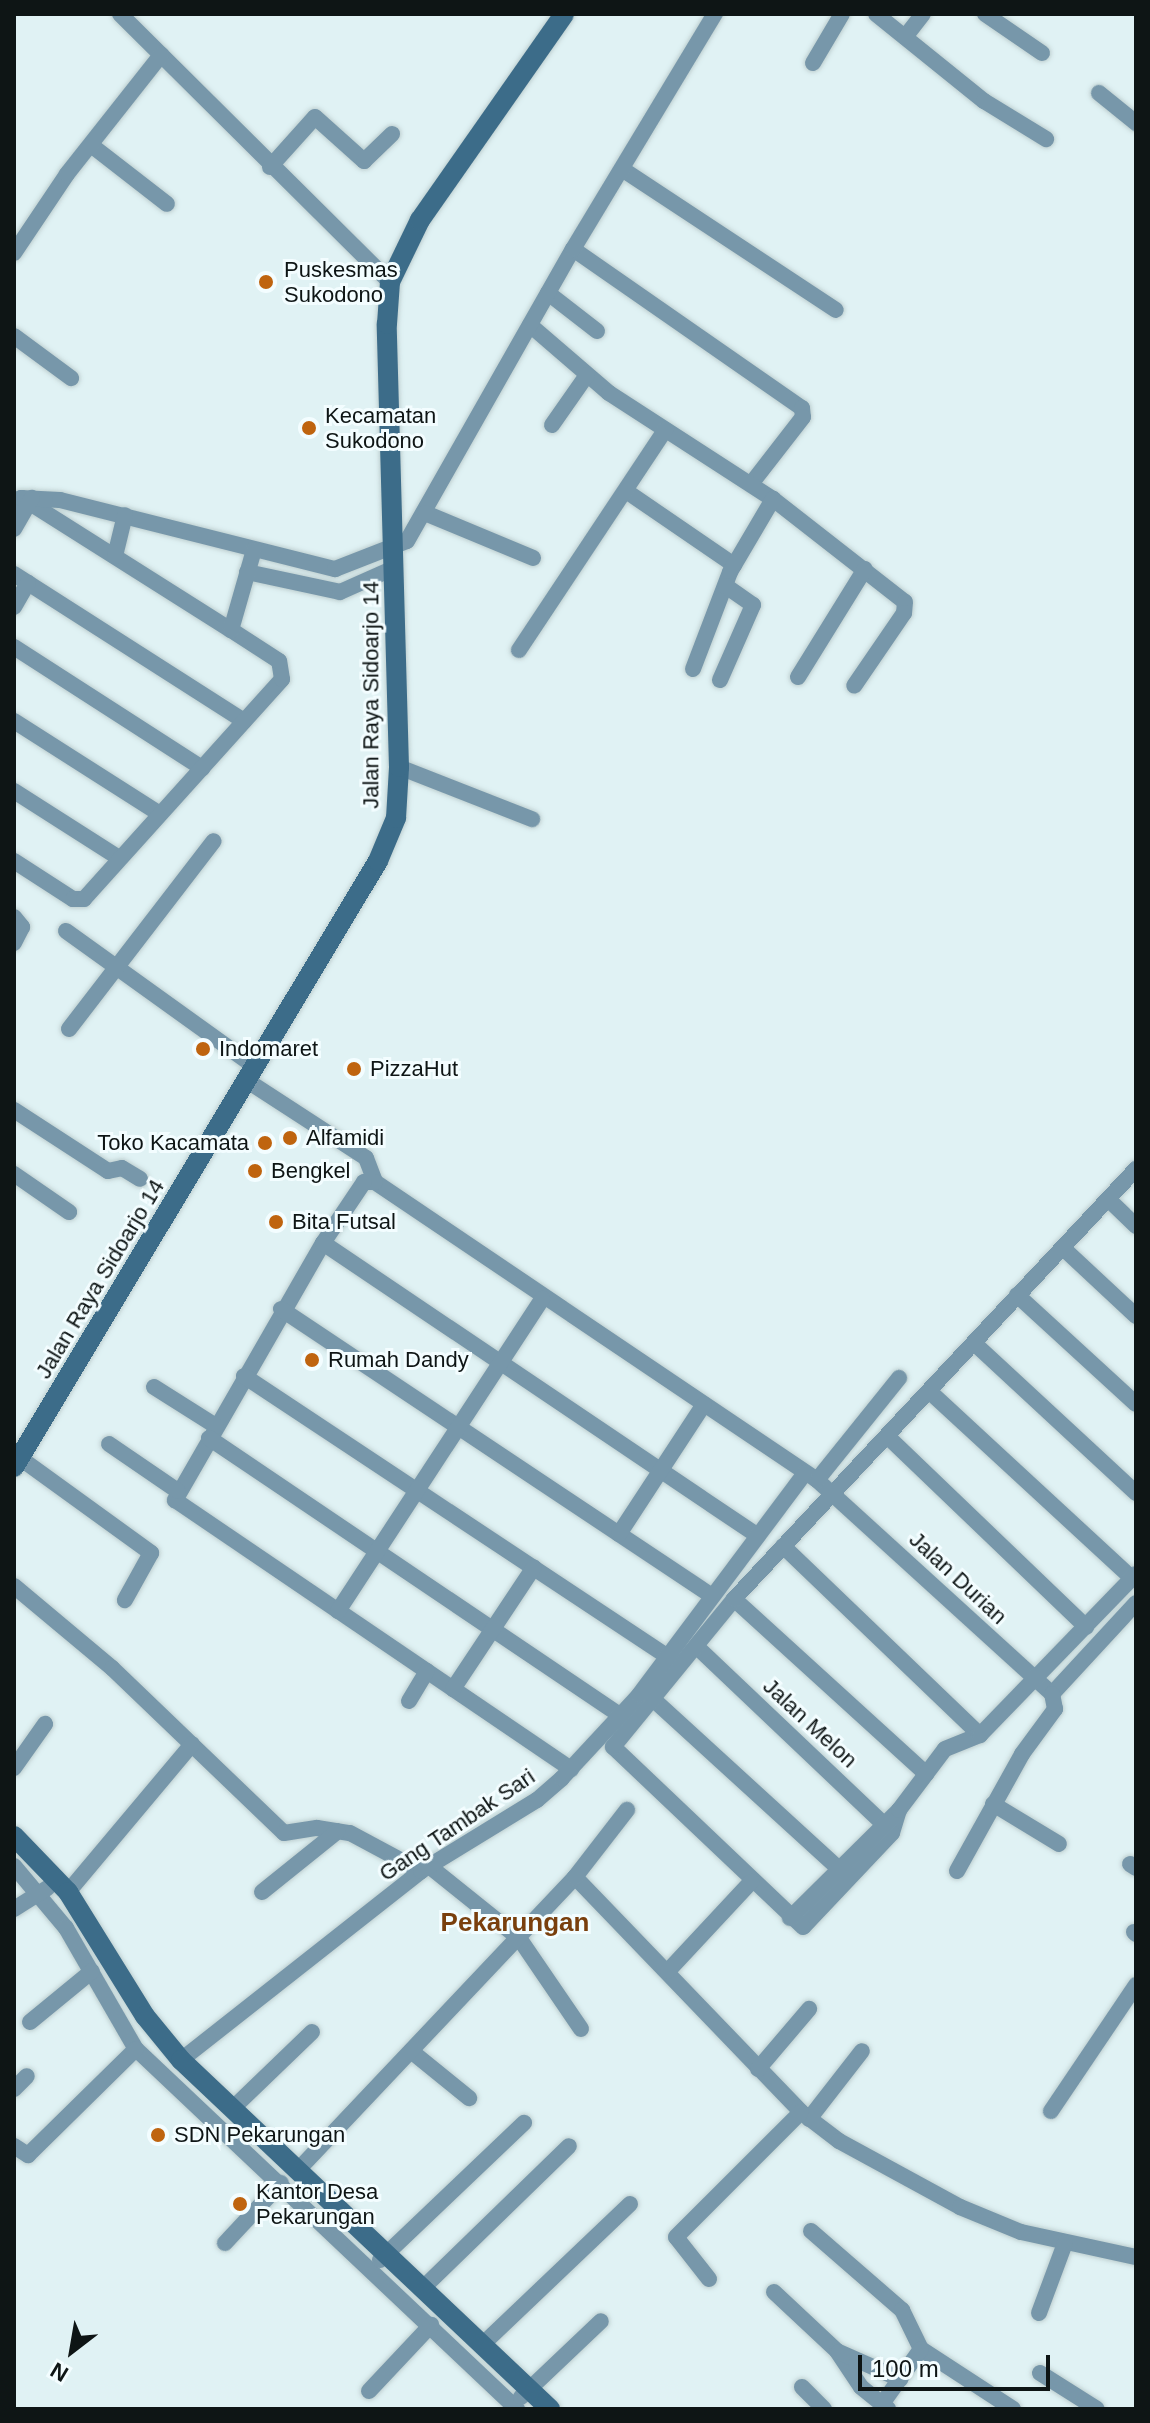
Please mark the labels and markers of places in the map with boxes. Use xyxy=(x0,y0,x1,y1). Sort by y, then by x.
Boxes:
place label: Puskesmas Sukodono xyxy=(284,256,398,308)
marker: Puskesmas Sukodono xyxy=(255,271,277,293)
place label: Kecamatan Sukodono xyxy=(325,402,436,454)
marker: Kecamatan Sukodono xyxy=(300,419,318,437)
place label: Indomaret xyxy=(219,1036,318,1062)
marker: Indomaret xyxy=(194,1040,212,1058)
place label: PizzaHut xyxy=(370,1056,458,1082)
marker: PizzaHut xyxy=(345,1060,363,1078)
place label: Alfamidi xyxy=(306,1125,384,1151)
marker: Alfamidi xyxy=(281,1129,299,1147)
place label: Toko Kacamata xyxy=(97,1130,249,1156)
marker: Toko Kacamata xyxy=(256,1134,274,1152)
place label: Bengkel xyxy=(271,1158,351,1184)
marker: Bengkel xyxy=(246,1162,264,1180)
place label: Bita Futsal xyxy=(292,1209,396,1235)
marker: Bita Futsal xyxy=(267,1213,285,1231)
place label: Rumah Dandy xyxy=(328,1347,469,1373)
marker: Rumah Dandy xyxy=(303,1351,321,1369)
place label: SDN Pekarungan xyxy=(174,2122,345,2148)
marker: SDN Pekarungan xyxy=(149,2126,167,2144)
place label: Kantor Desa Pekarungan xyxy=(256,2178,378,2230)
marker: Kantor Desa Pekarungan xyxy=(231,2195,249,2213)

